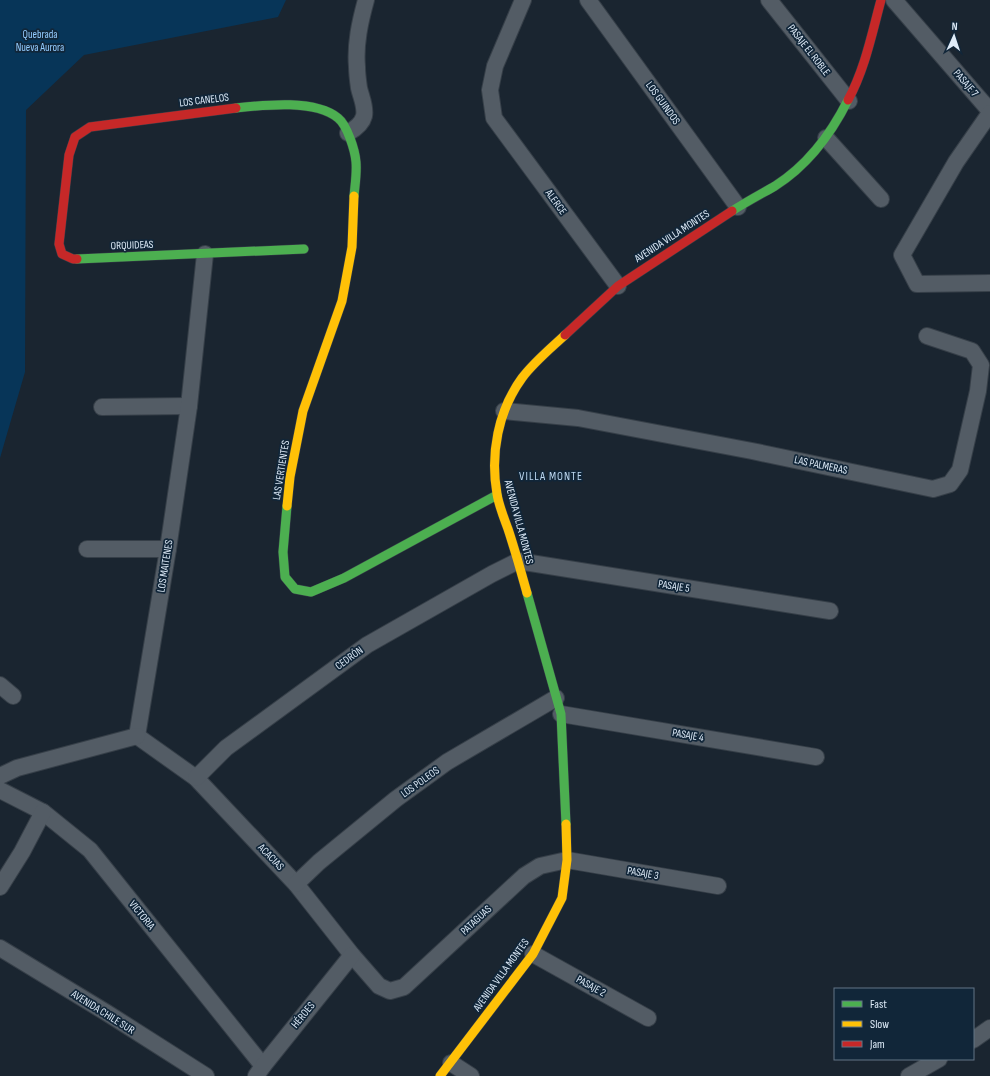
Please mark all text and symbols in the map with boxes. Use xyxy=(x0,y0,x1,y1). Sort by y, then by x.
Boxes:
north arrow xyxy=(934,16,974,56)
text: N xyxy=(951,20,958,33)
street label: PASAJE EL ROBLE xyxy=(785,22,833,78)
park label: Quebrada Nueva Aurora xyxy=(16,28,64,54)
street label: PASAJE 7 xyxy=(951,67,982,100)
street label: LOS GUINDOS xyxy=(643,79,683,127)
street label: LOS CANELOS xyxy=(178,90,230,109)
street label: ALERCE xyxy=(542,186,570,217)
street label: AVENIDA VILLA MONTES xyxy=(631,207,712,266)
street label: ORQUIDEAS xyxy=(110,238,154,252)
street label: LAS VERTIENTES xyxy=(270,439,292,501)
street label: LAS PALMERAS xyxy=(793,453,849,477)
district label: VILLA MONTE xyxy=(519,469,583,484)
street label: AVENIDA VILLA MONTES xyxy=(501,478,537,566)
street label: LOS MAITENES xyxy=(154,539,176,593)
street label: PASAJE 5 xyxy=(657,577,691,595)
street label: CEDRÓN xyxy=(333,644,365,672)
street label: PASAJE 4 xyxy=(671,726,705,744)
street label: LOS POLEOS xyxy=(398,764,442,800)
street label: ACACIAS xyxy=(255,840,287,873)
street label: PASAJE 3 xyxy=(626,864,660,882)
street label: VICTORIA xyxy=(126,898,158,933)
street label: PATAGUAS xyxy=(458,902,494,938)
street label: AVENIDA VILLA MONTES xyxy=(470,936,532,1015)
street label: PASAJE 2 xyxy=(574,973,608,1000)
street label: AVENIDA CHILE SUR xyxy=(68,987,137,1037)
legend xyxy=(834,988,974,1060)
text: Fast xyxy=(870,997,887,1012)
street label: HÉROES xyxy=(289,999,318,1031)
text: Slow xyxy=(870,1017,889,1032)
text: Jam xyxy=(869,1037,885,1052)

